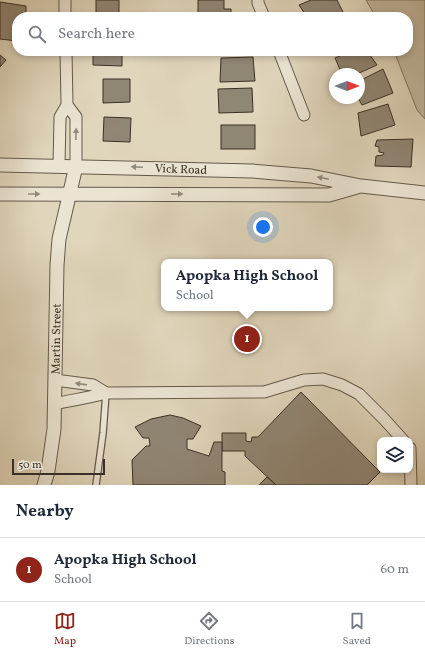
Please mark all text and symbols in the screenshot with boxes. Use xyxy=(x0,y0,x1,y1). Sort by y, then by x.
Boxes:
search box xyxy=(12,12,413,56)
icon: search xyxy=(26,23,48,45)
text: Search here xyxy=(58,24,135,45)
north arrow xyxy=(329,68,365,104)
one-way arrow xyxy=(73,127,79,140)
street label: Vick Road xyxy=(155,161,208,179)
one-way arrow xyxy=(131,164,143,171)
one-way arrow xyxy=(317,175,329,181)
one-way arrow xyxy=(28,191,41,197)
one-way arrow xyxy=(171,191,184,197)
your location xyxy=(253,217,273,237)
popup xyxy=(161,259,333,311)
text: Apopka High School xyxy=(176,266,318,287)
text: School xyxy=(176,287,214,305)
street label: Martin Street xyxy=(48,303,66,375)
pin: 1 xyxy=(234,324,260,354)
one-way arrow xyxy=(75,381,88,387)
map controls xyxy=(377,437,413,473)
button: layers xyxy=(377,437,413,473)
scale bar xyxy=(12,457,105,476)
text: 50 m xyxy=(18,458,42,473)
text: Nearby xyxy=(16,500,74,523)
text: Apopka High School xyxy=(54,550,197,571)
text: 1 xyxy=(26,561,32,579)
text: 60 m xyxy=(381,561,409,579)
text: School xyxy=(54,571,92,589)
tab: Map xyxy=(54,610,76,649)
tab: Directions xyxy=(184,610,235,649)
tab: Saved xyxy=(343,610,371,649)

